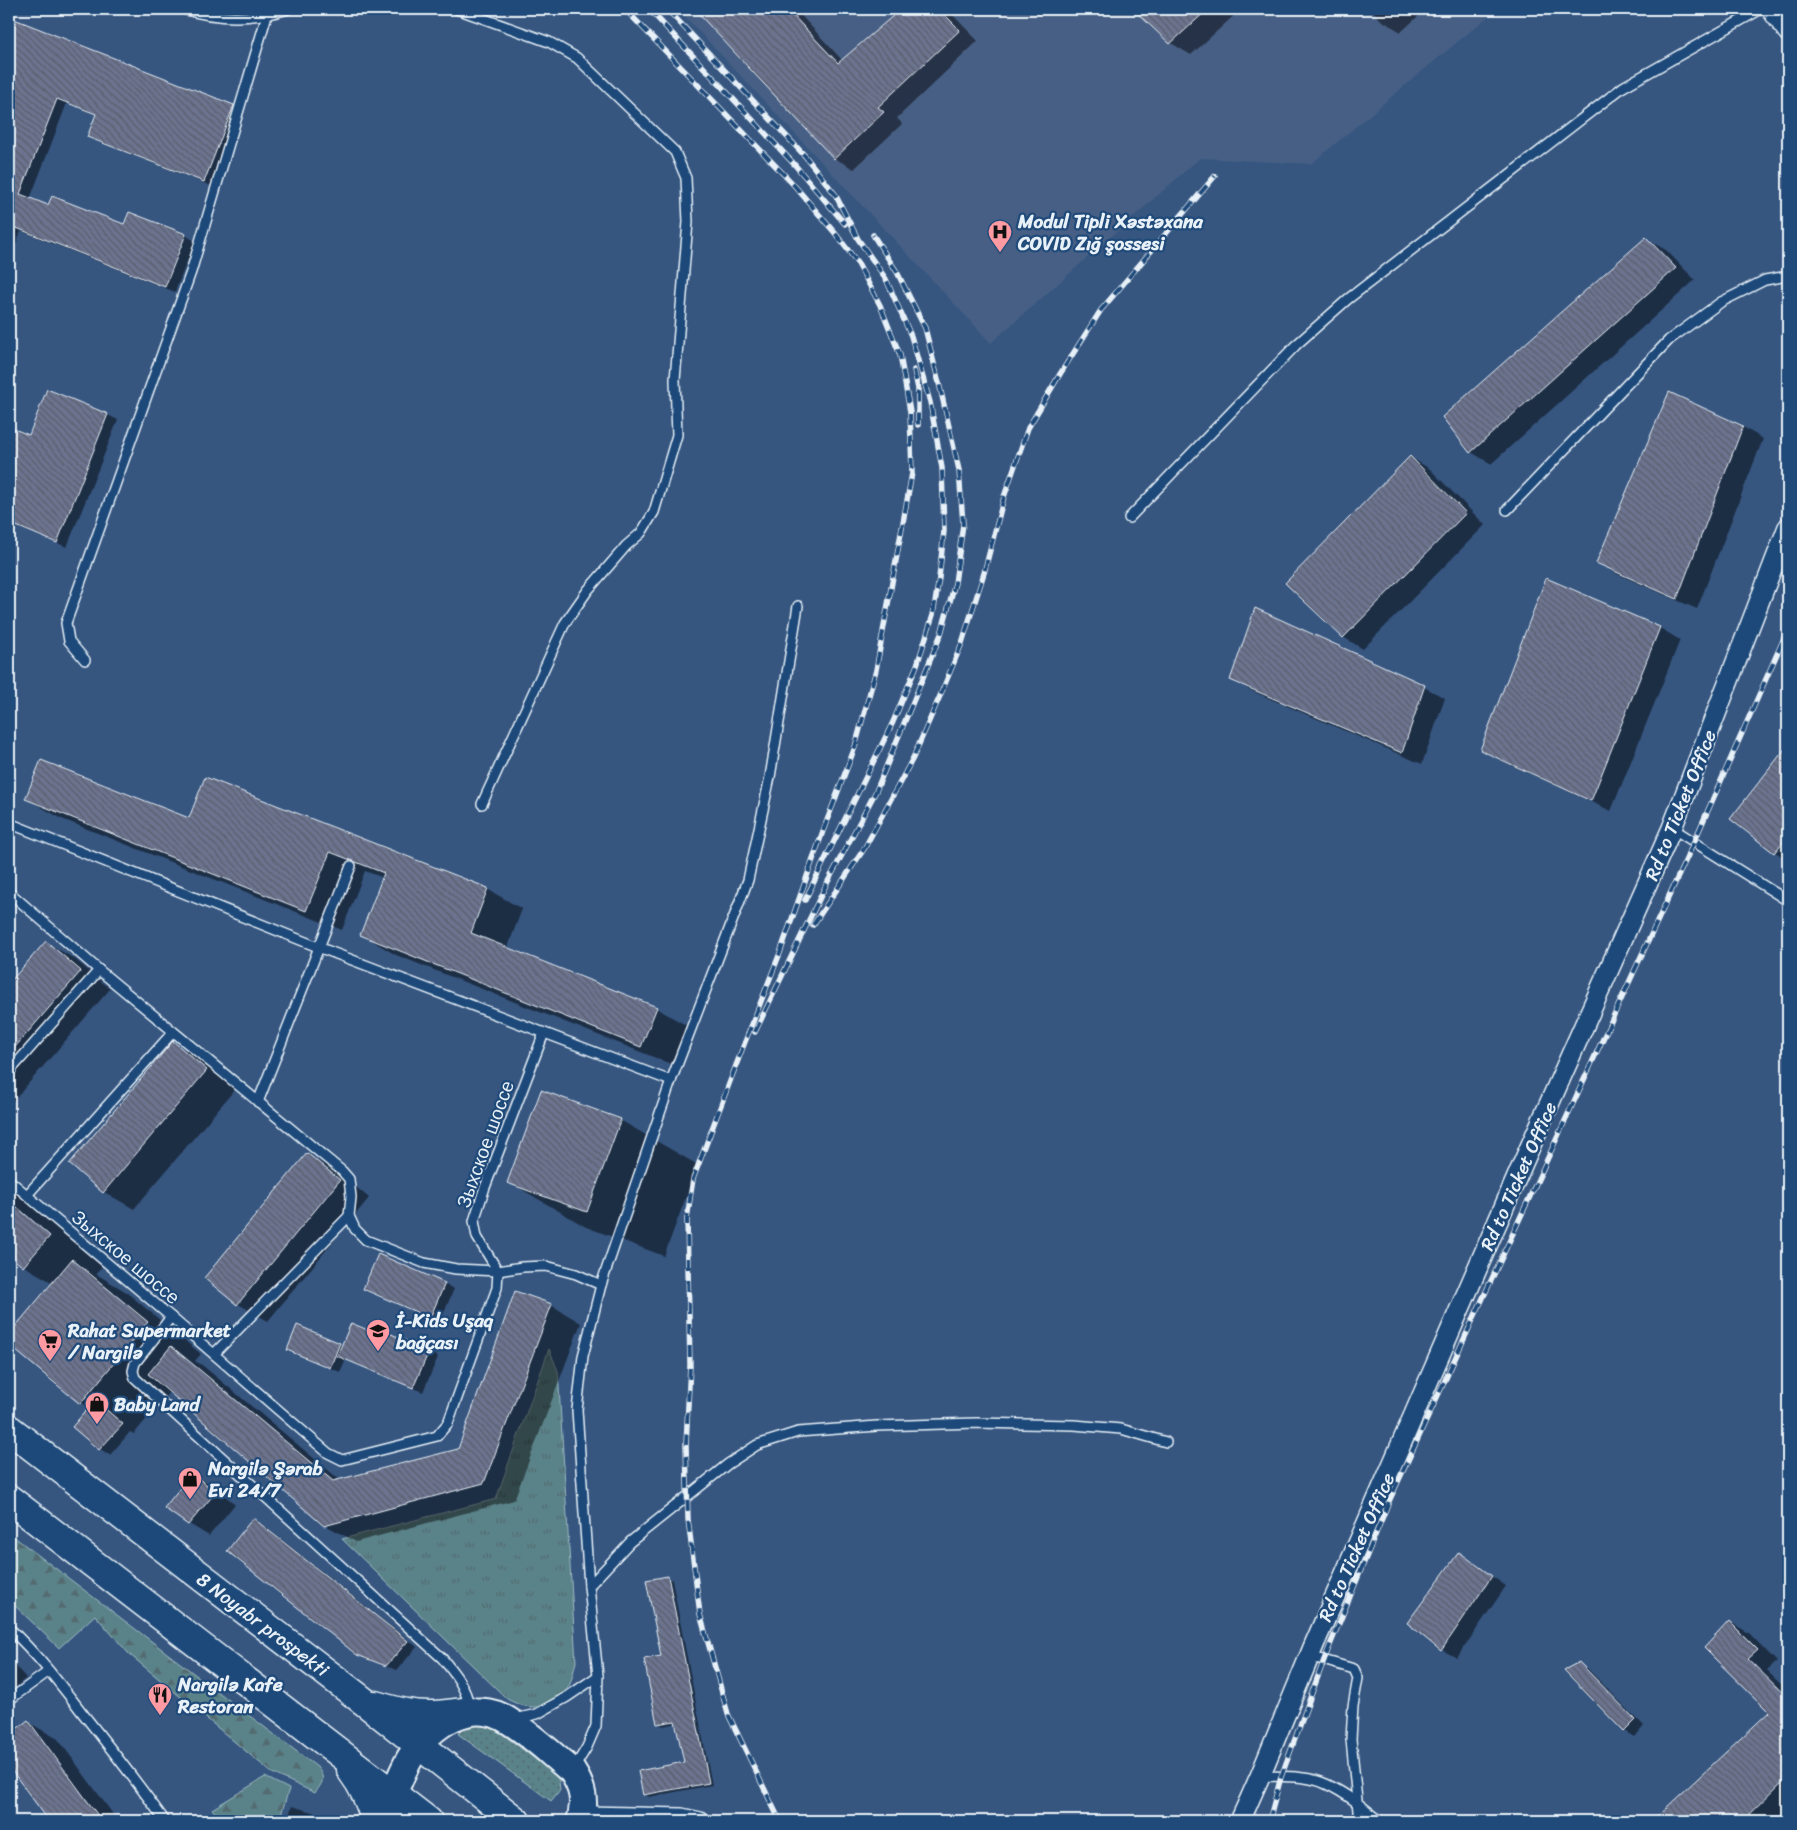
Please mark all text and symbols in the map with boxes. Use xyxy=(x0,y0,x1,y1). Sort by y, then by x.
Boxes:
place label: Modul Tipli Xəstəxana COVID Zığ şossesi xyxy=(1017,205,1203,260)
hospital icon: Modul Tipli Xəstəxana COVID Zığ şossesi xyxy=(987,219,1013,253)
street label: Rd to Ticket Office xyxy=(1635,724,1726,886)
street label: Зыхское шоссе xyxy=(447,1076,524,1213)
street label: Rd to Ticket Office xyxy=(1471,1096,1566,1256)
street label: Зыхское шоссе xyxy=(64,1202,188,1313)
place label: İ-Kids Uşaq bağçası xyxy=(395,1304,494,1359)
place label: Rahat Supermarket / Nargilə xyxy=(67,1314,232,1369)
school or university icon: İ-Kids Uşaq bağçası xyxy=(365,1318,391,1352)
supermarket icon: Rahat Supermarket / Nargilə xyxy=(37,1328,63,1362)
place label: Baby Land xyxy=(114,1388,201,1421)
shop icon: Baby Land xyxy=(84,1391,110,1425)
place label: Nargilə Şərab Evi 24/7 xyxy=(207,1452,323,1507)
shop icon: Nargilə Şərab Evi 24/7 xyxy=(177,1466,203,1500)
street label: Rd to Ticket Office xyxy=(1309,1467,1404,1627)
street label: 8 Noyabr prospekti xyxy=(189,1563,337,1686)
place label: Nargilə Kafe Restoran xyxy=(177,1668,283,1723)
restaurant icon: Nargilə Kafe Restoran xyxy=(147,1682,173,1716)

